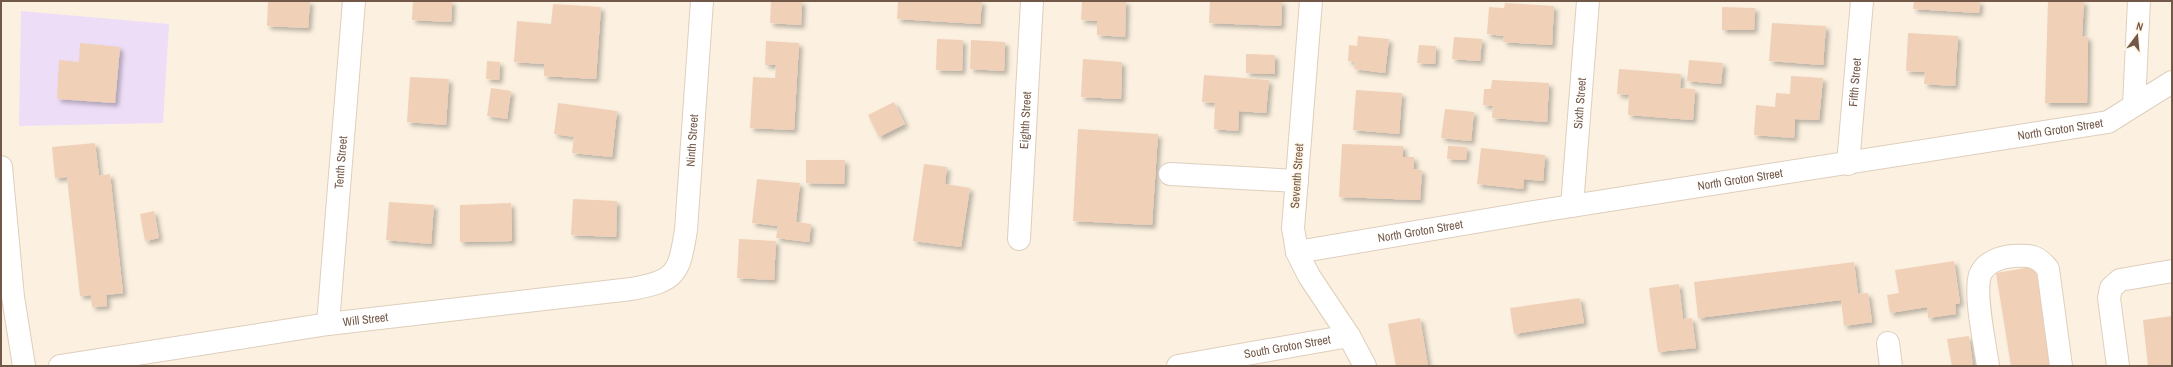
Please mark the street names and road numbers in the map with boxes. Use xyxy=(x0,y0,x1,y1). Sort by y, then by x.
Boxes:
street label: Fifth Street xyxy=(1845,57,1865,107)
street label: Sixth Street xyxy=(1570,77,1590,130)
street label: Eighth Street xyxy=(1016,91,1035,149)
street label: Ninth Street xyxy=(682,113,702,167)
street label: North Groton Street xyxy=(2016,115,2104,144)
street label: Tenth Street xyxy=(331,135,351,190)
street label: Seventh Street xyxy=(1287,143,1307,209)
street label: North Groton Street xyxy=(1696,165,1784,194)
street label: North Groton Street xyxy=(1376,216,1464,246)
street label: Will Street xyxy=(342,309,389,330)
street label: South Groton Street xyxy=(1243,331,1332,362)

